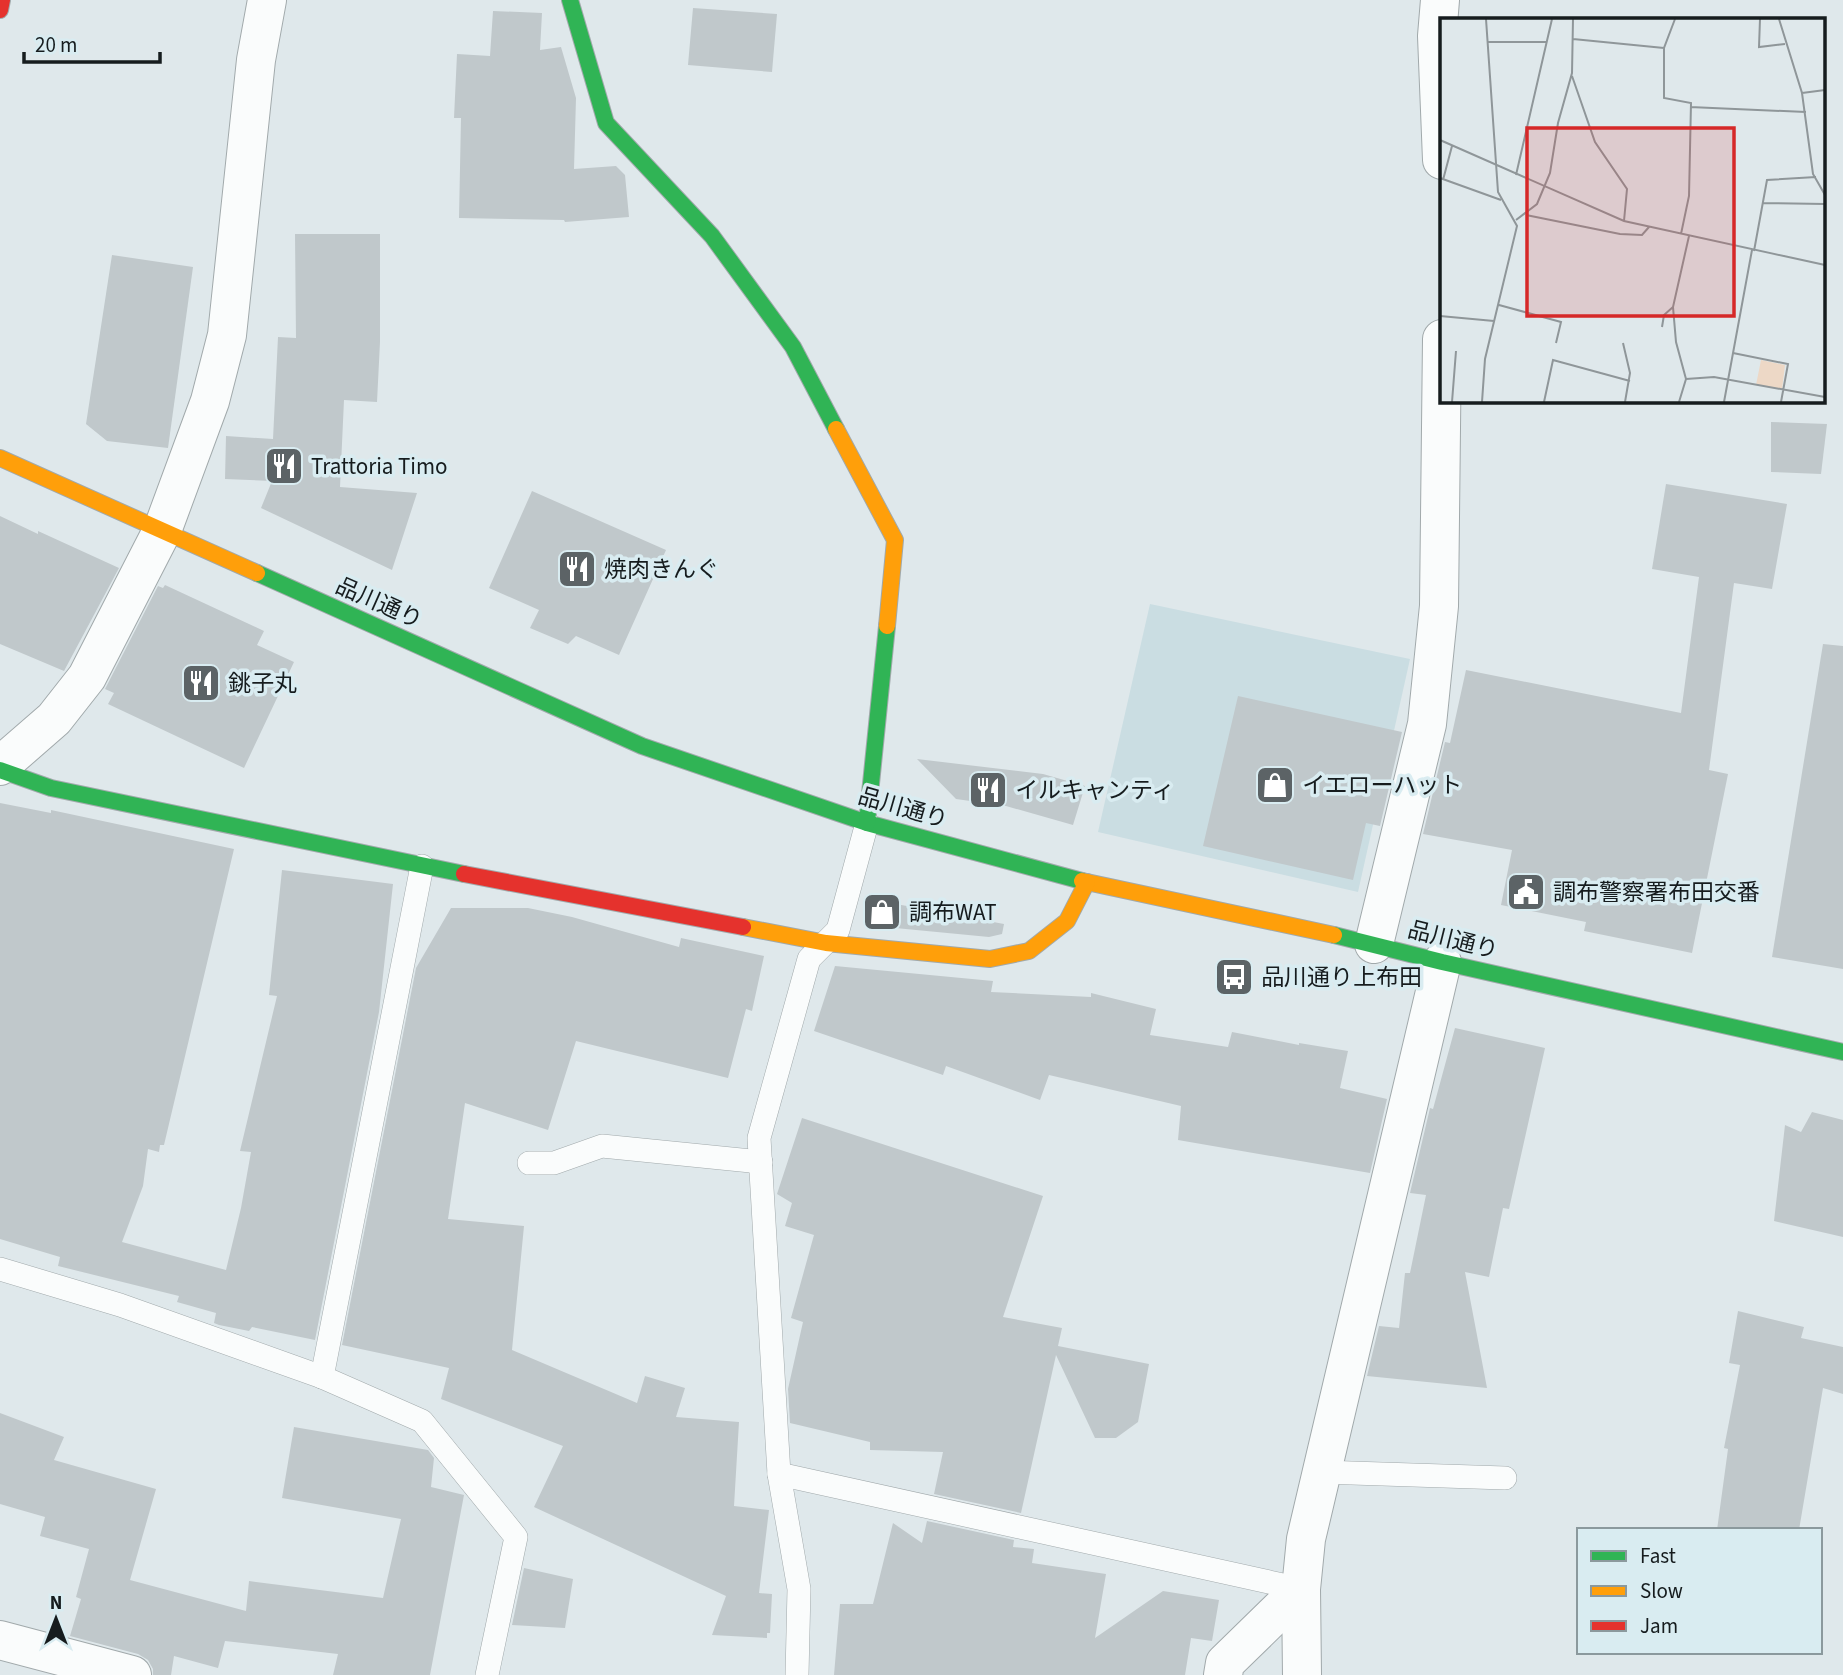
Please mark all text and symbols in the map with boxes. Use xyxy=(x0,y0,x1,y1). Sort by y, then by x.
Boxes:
inset map xyxy=(1440,18,1826,402)
scale bar xyxy=(24,21,161,65)
text: 20 m xyxy=(35,30,77,60)
restaurant icon: Trattoria Timo xyxy=(263,445,305,487)
place label: Trattoria Timo xyxy=(311,450,448,483)
restaurant icon: 焼肉きんぐ xyxy=(556,548,598,590)
place label: 焼肉きんぐ xyxy=(604,553,719,586)
street label: 品川通り xyxy=(330,569,428,637)
restaurant icon: 銚子丸 xyxy=(180,662,222,704)
place label: 銚子丸 xyxy=(228,667,297,700)
shop icon: イエローハット xyxy=(1254,764,1296,806)
restaurant icon: イルキャンティ xyxy=(967,769,1009,811)
place label: イエローハット xyxy=(1302,769,1462,802)
place label: イルキャンティ xyxy=(1015,774,1175,807)
street label: 品川通り xyxy=(854,779,952,837)
public building icon: 調布警察署布田交番 xyxy=(1505,871,1547,913)
place label: 調布警察署布田交番 xyxy=(1553,876,1760,909)
shop icon: 調布WAT xyxy=(861,891,903,933)
place label: 調布WAT xyxy=(909,896,997,929)
street label: 品川通り xyxy=(1404,913,1502,967)
bus stop icon: 品川通り上布田 xyxy=(1213,956,1255,998)
place label: 品川通り上布田 xyxy=(1261,961,1422,994)
legend xyxy=(1577,1528,1822,1654)
text: Fast xyxy=(1640,1541,1676,1571)
text: Slow xyxy=(1640,1576,1683,1606)
north arrow xyxy=(21,1584,91,1654)
text: N xyxy=(50,1590,62,1617)
text: Jam xyxy=(1640,1611,1678,1641)

